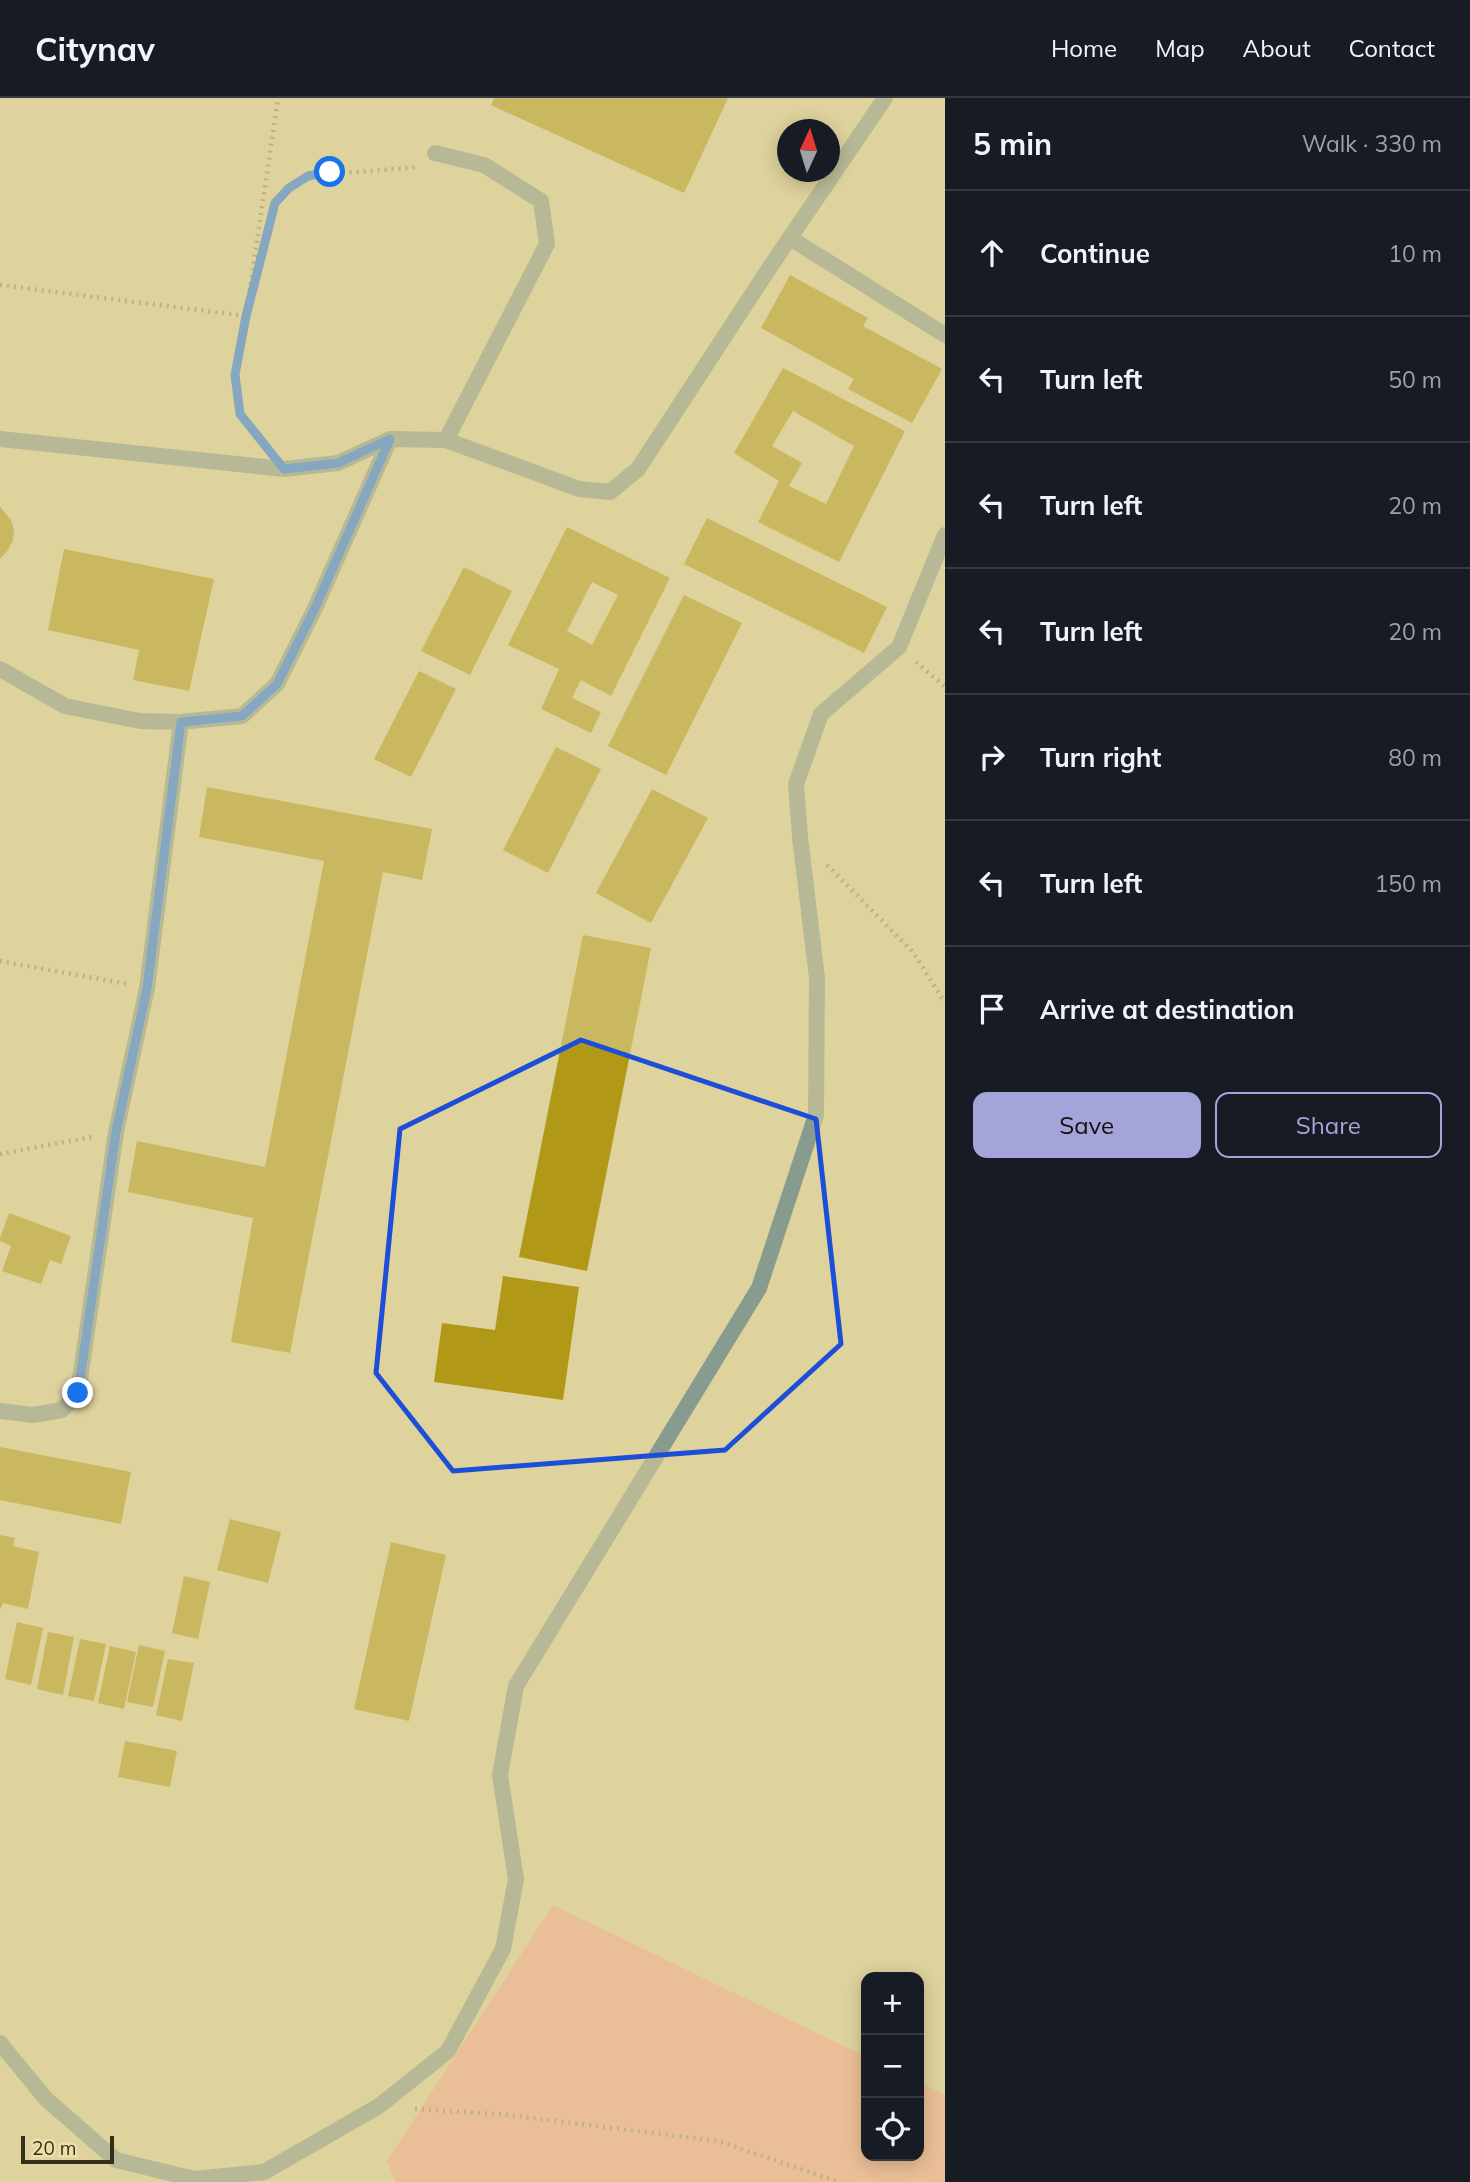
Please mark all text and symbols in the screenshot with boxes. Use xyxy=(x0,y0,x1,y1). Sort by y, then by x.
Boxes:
text: Citynav xyxy=(35,28,155,69)
text: Home xyxy=(1051,33,1117,63)
text: Map xyxy=(1155,33,1205,63)
text: About xyxy=(1243,33,1311,63)
text: Contact xyxy=(1349,33,1435,63)
north arrow xyxy=(777,119,840,182)
text: 5 min xyxy=(973,125,1052,163)
text: Walk · 330 m xyxy=(1302,129,1442,158)
route start xyxy=(314,156,345,187)
icon: ahead xyxy=(973,234,1011,272)
text: Continue xyxy=(1040,237,1150,270)
text: 10 m xyxy=(1388,239,1442,268)
icon: left xyxy=(973,360,1011,398)
text: Turn left xyxy=(1040,363,1142,396)
text: 50 m xyxy=(1388,365,1442,394)
icon: left xyxy=(973,486,1011,524)
text: Turn left xyxy=(1040,489,1142,522)
text: 20 m xyxy=(1388,491,1442,520)
icon: left xyxy=(973,612,1011,650)
text: Turn left xyxy=(1040,615,1142,648)
text: 20 m xyxy=(1388,617,1442,646)
icon: right xyxy=(973,738,1011,776)
text: Turn right xyxy=(1040,741,1161,774)
text: 80 m xyxy=(1388,743,1442,772)
icon: left xyxy=(973,864,1011,902)
text: Turn left xyxy=(1040,867,1142,900)
text: 150 m xyxy=(1374,869,1442,898)
icon: arrive xyxy=(973,990,1011,1028)
text: Arrive at destination xyxy=(1040,993,1295,1026)
button: Save xyxy=(973,1092,1201,1158)
button: Share xyxy=(1215,1092,1442,1158)
route end xyxy=(62,1377,93,1408)
map controls xyxy=(861,1972,924,2161)
button: + xyxy=(861,1972,924,2035)
button: − xyxy=(861,2035,924,2098)
button: locate xyxy=(861,2098,924,2161)
scale bar xyxy=(21,2133,114,2165)
text: 20 m xyxy=(32,2136,76,2160)

